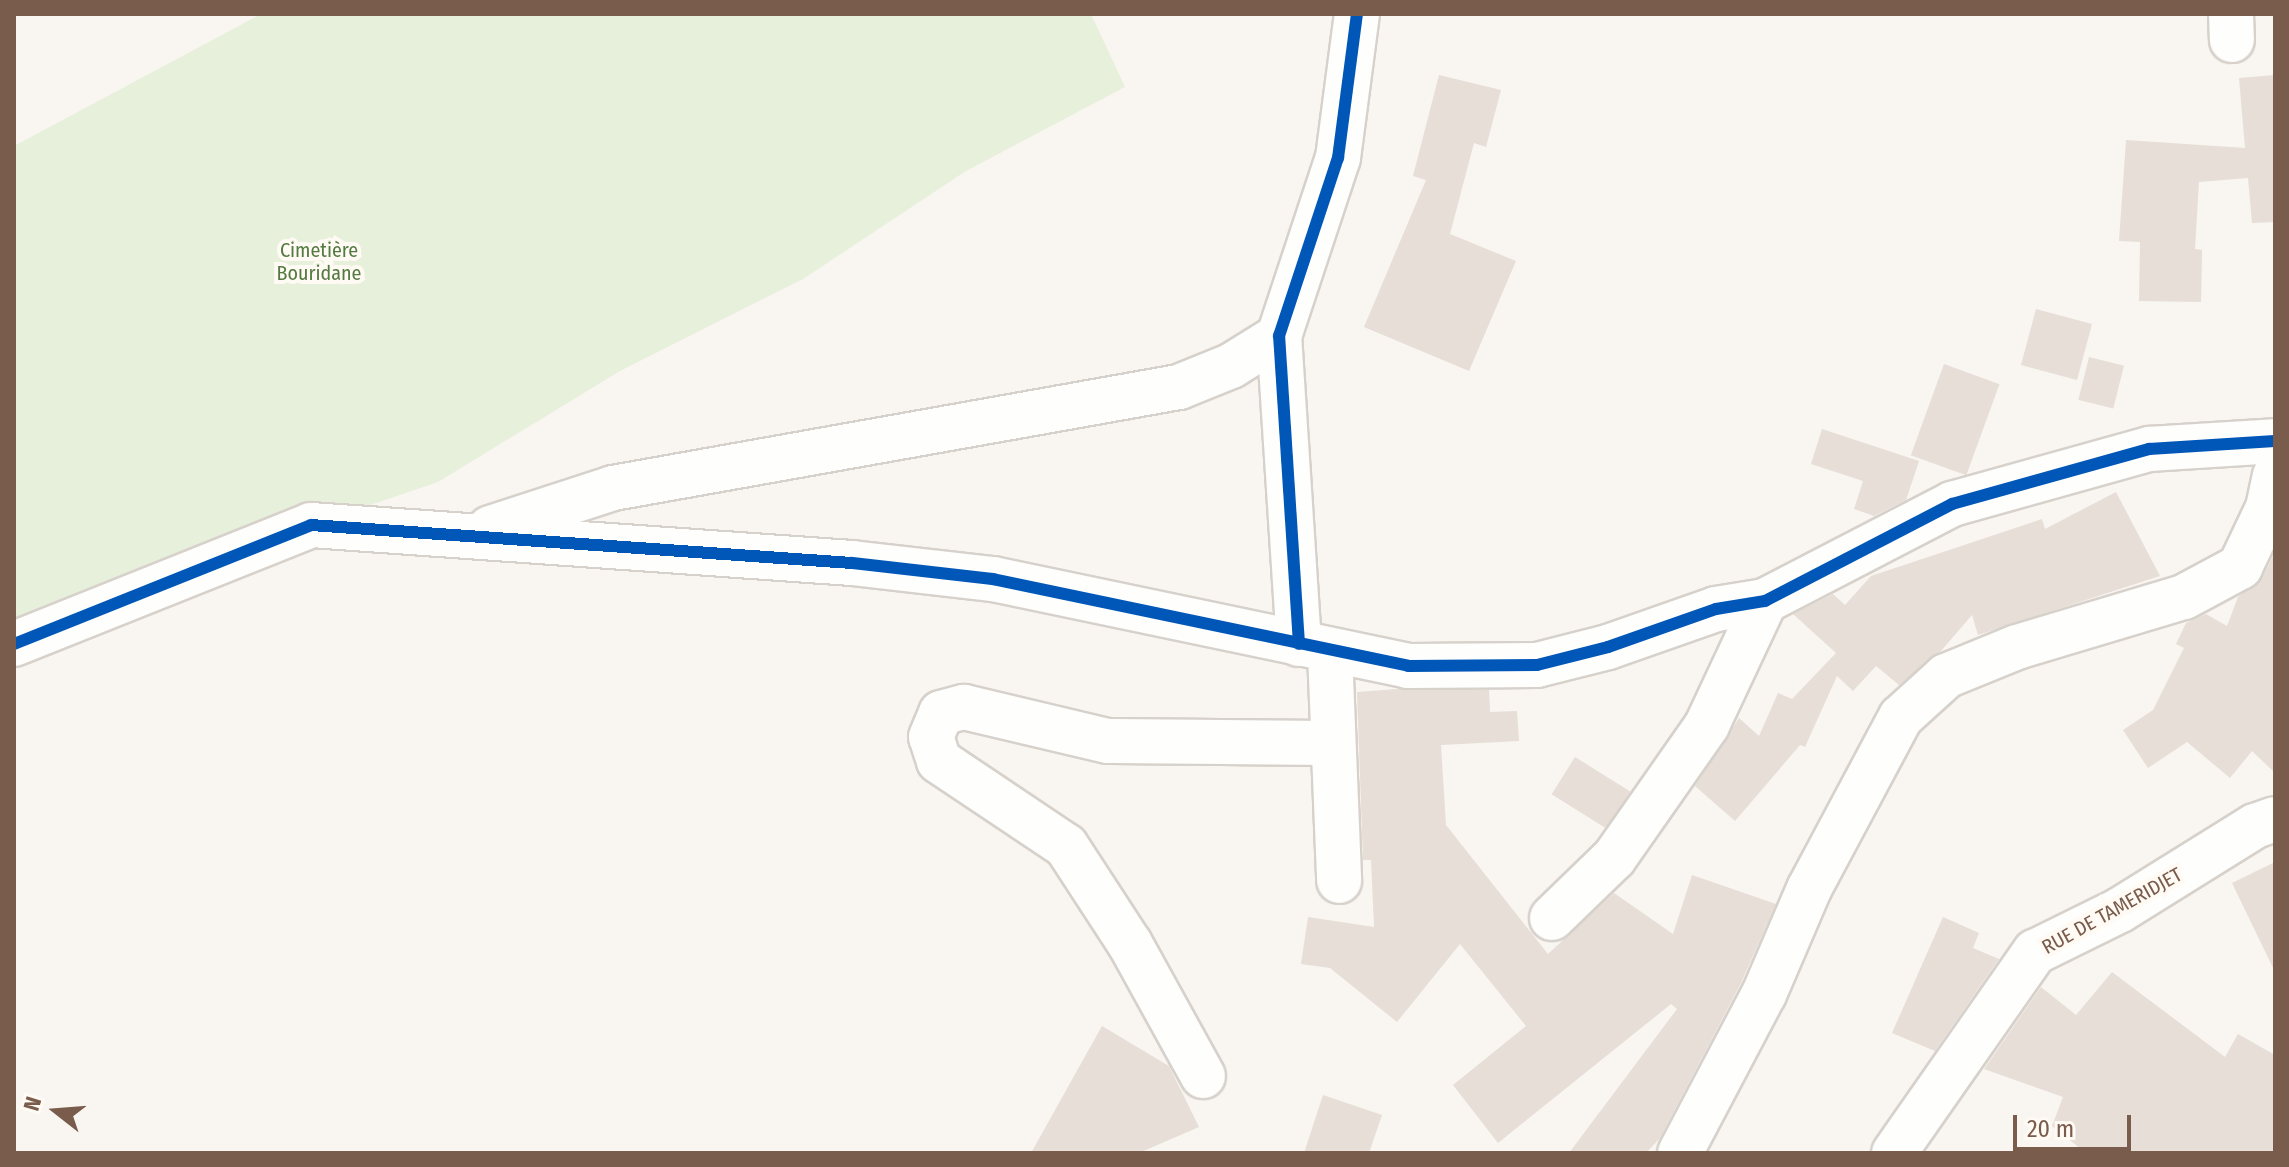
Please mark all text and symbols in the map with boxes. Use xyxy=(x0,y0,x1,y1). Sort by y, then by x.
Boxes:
park label: Cimetière Bouridane xyxy=(277,239,361,286)
street label: RUE DE TAMERIDJET xyxy=(2038,863,2186,959)
north arrow xyxy=(16,1071,96,1151)
text: N xyxy=(18,1094,47,1114)
scale bar xyxy=(2017,1099,2135,1149)
text: 20 m xyxy=(2027,1115,2074,1143)

